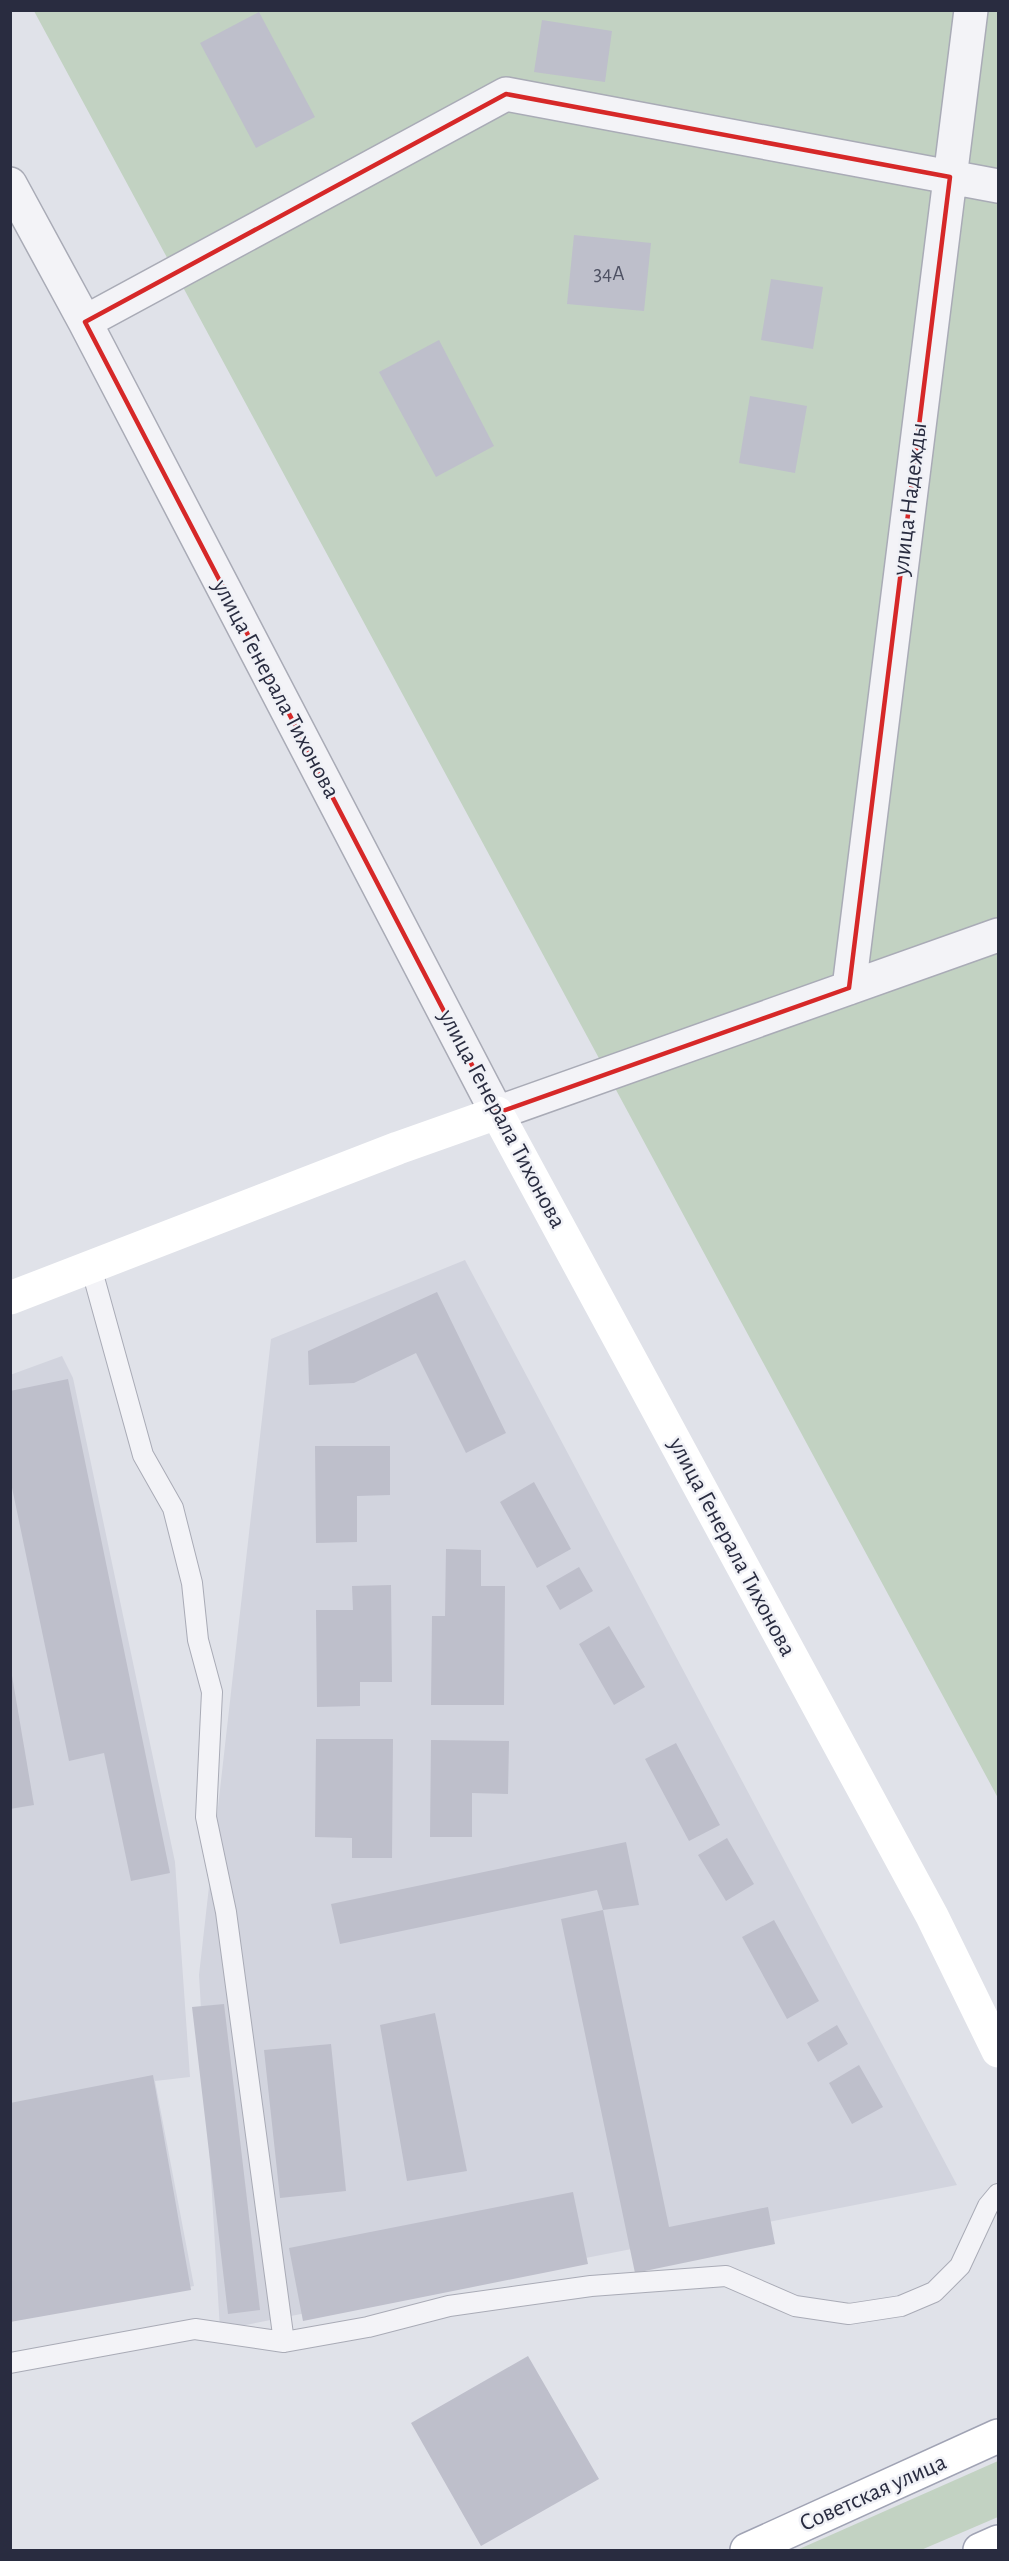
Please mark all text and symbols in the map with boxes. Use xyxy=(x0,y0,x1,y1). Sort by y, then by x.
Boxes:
house number: 34А xyxy=(593,263,625,284)
street label: улица Надежды xyxy=(889,421,931,578)
street label: улица Генерала Тихонова xyxy=(208,575,344,802)
street label: улица Генерала Тихонова xyxy=(434,1005,570,1232)
street label: улица Генерала Тихонова xyxy=(664,1433,800,1660)
street label: Советская улица xyxy=(796,2450,950,2536)

